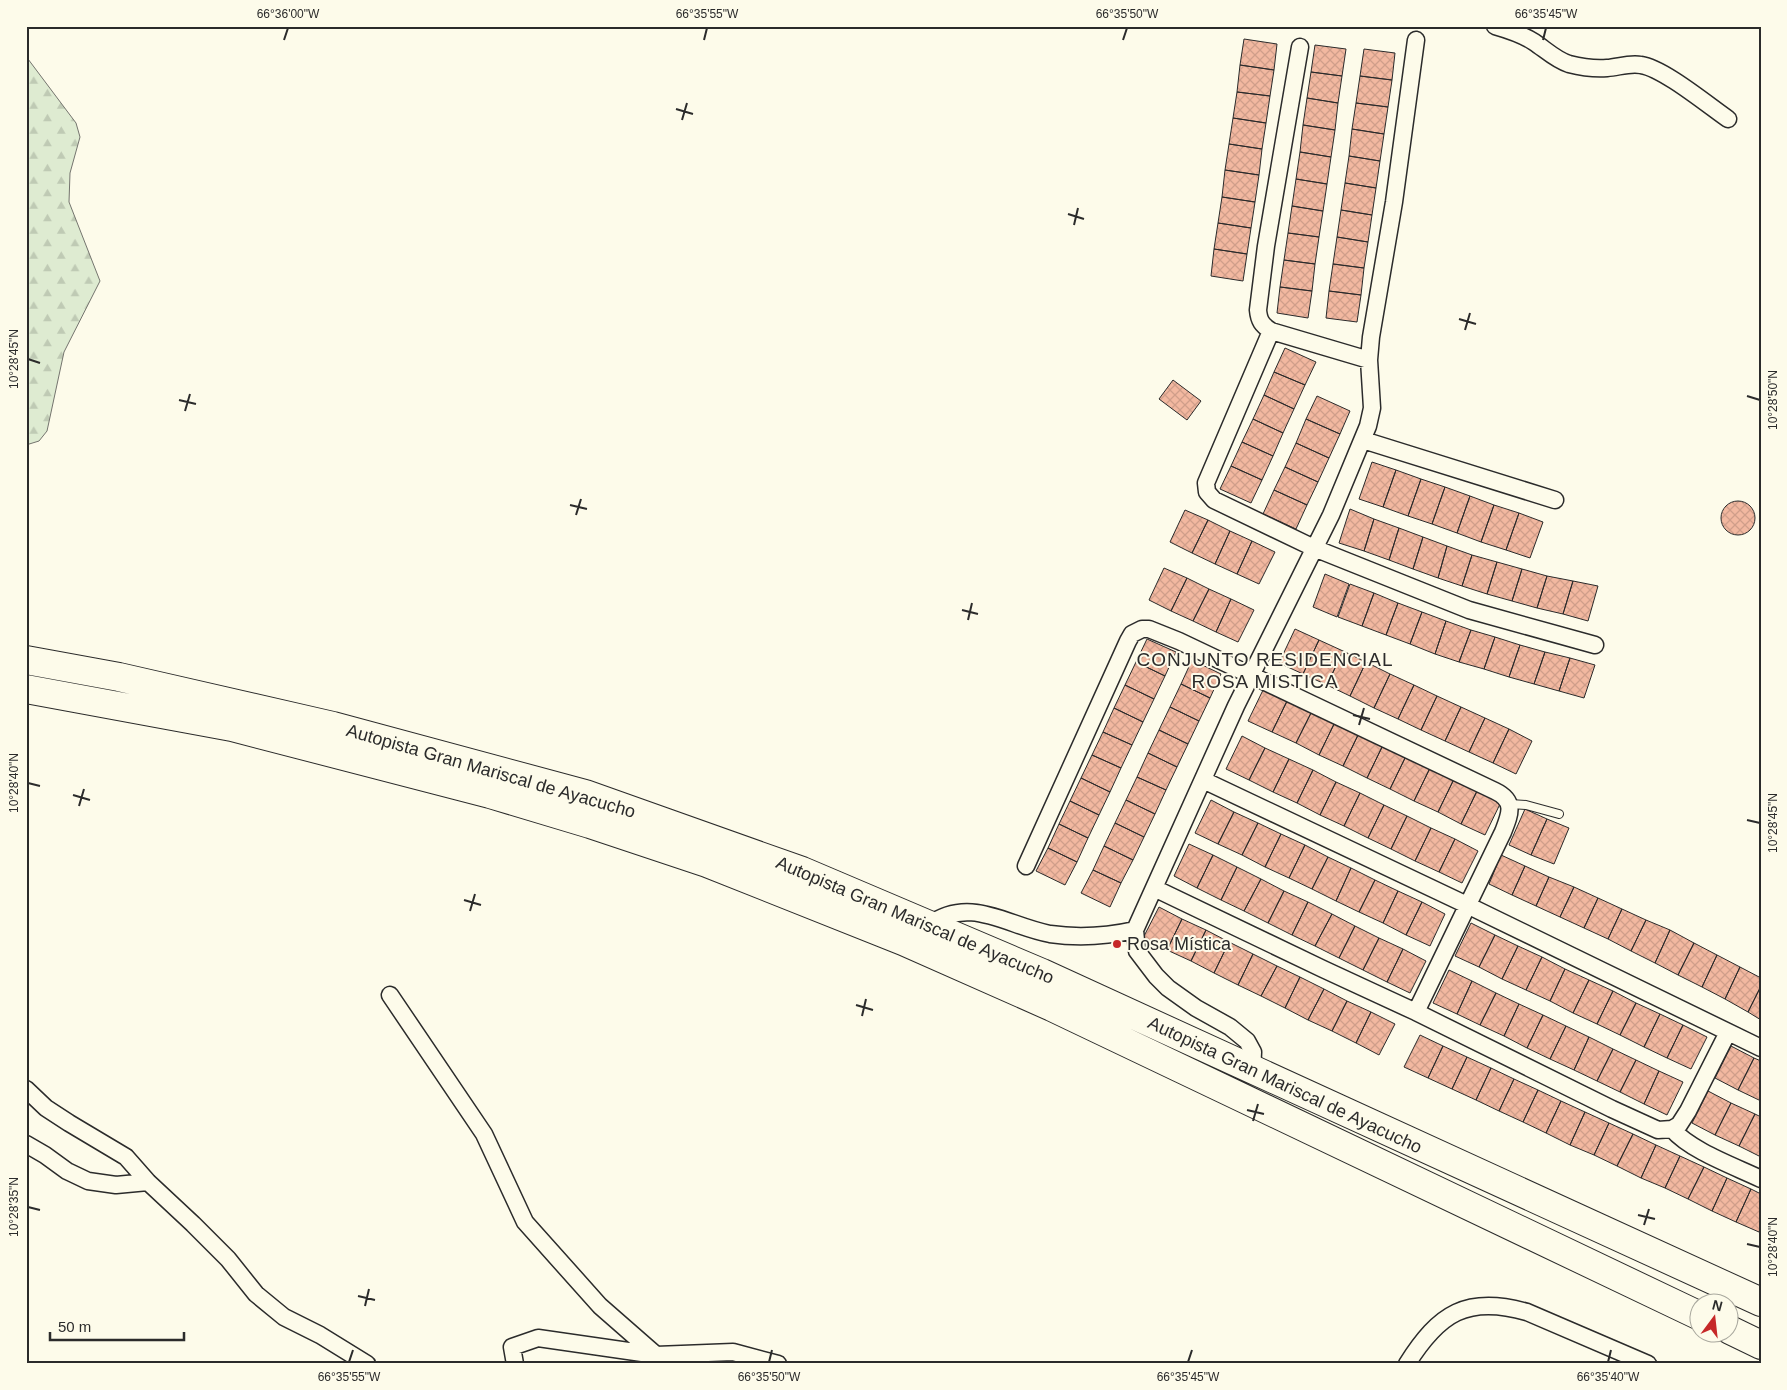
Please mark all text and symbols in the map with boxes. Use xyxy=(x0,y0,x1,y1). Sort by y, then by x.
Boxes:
text: 66°36'00"W xyxy=(257,7,320,21)
text: 66°35'55"W xyxy=(676,7,739,21)
text: 66°35'50"W xyxy=(1096,7,1159,21)
text: 66°35'45"W xyxy=(1515,7,1578,21)
text: 10°28'45"N xyxy=(7,329,21,389)
text: 10°28'50"N xyxy=(1766,370,1780,430)
district label: CONJUNTO RESIDENCIAL ROSA MISTICA xyxy=(1136,649,1394,692)
street label: Autopista Gran Mariscal de Ayacucho xyxy=(344,720,638,822)
text: 10°28'40"N xyxy=(7,753,21,813)
text: 10°28'45"N xyxy=(1766,793,1780,853)
street label: Autopista Gran Mariscal de Ayacucho xyxy=(773,852,1057,988)
place label: Rosa Mística xyxy=(1127,934,1232,954)
marker: Rosa Mística xyxy=(1111,938,1123,950)
street label: Autopista Gran Mariscal de Ayacucho xyxy=(1145,1013,1425,1157)
text: 10°28'35"N xyxy=(7,1177,21,1237)
text: 10°28'40"N xyxy=(1766,1217,1780,1277)
north arrow xyxy=(1690,1292,1740,1342)
text: N xyxy=(1710,1296,1724,1314)
scale bar xyxy=(50,1310,184,1342)
text: 50 m xyxy=(58,1318,91,1335)
text: 66°35'55"W xyxy=(318,1370,381,1384)
text: 66°35'50"W xyxy=(738,1370,801,1384)
text: 66°35'45"W xyxy=(1157,1370,1220,1384)
text: 66°35'40"W xyxy=(1577,1370,1640,1384)

